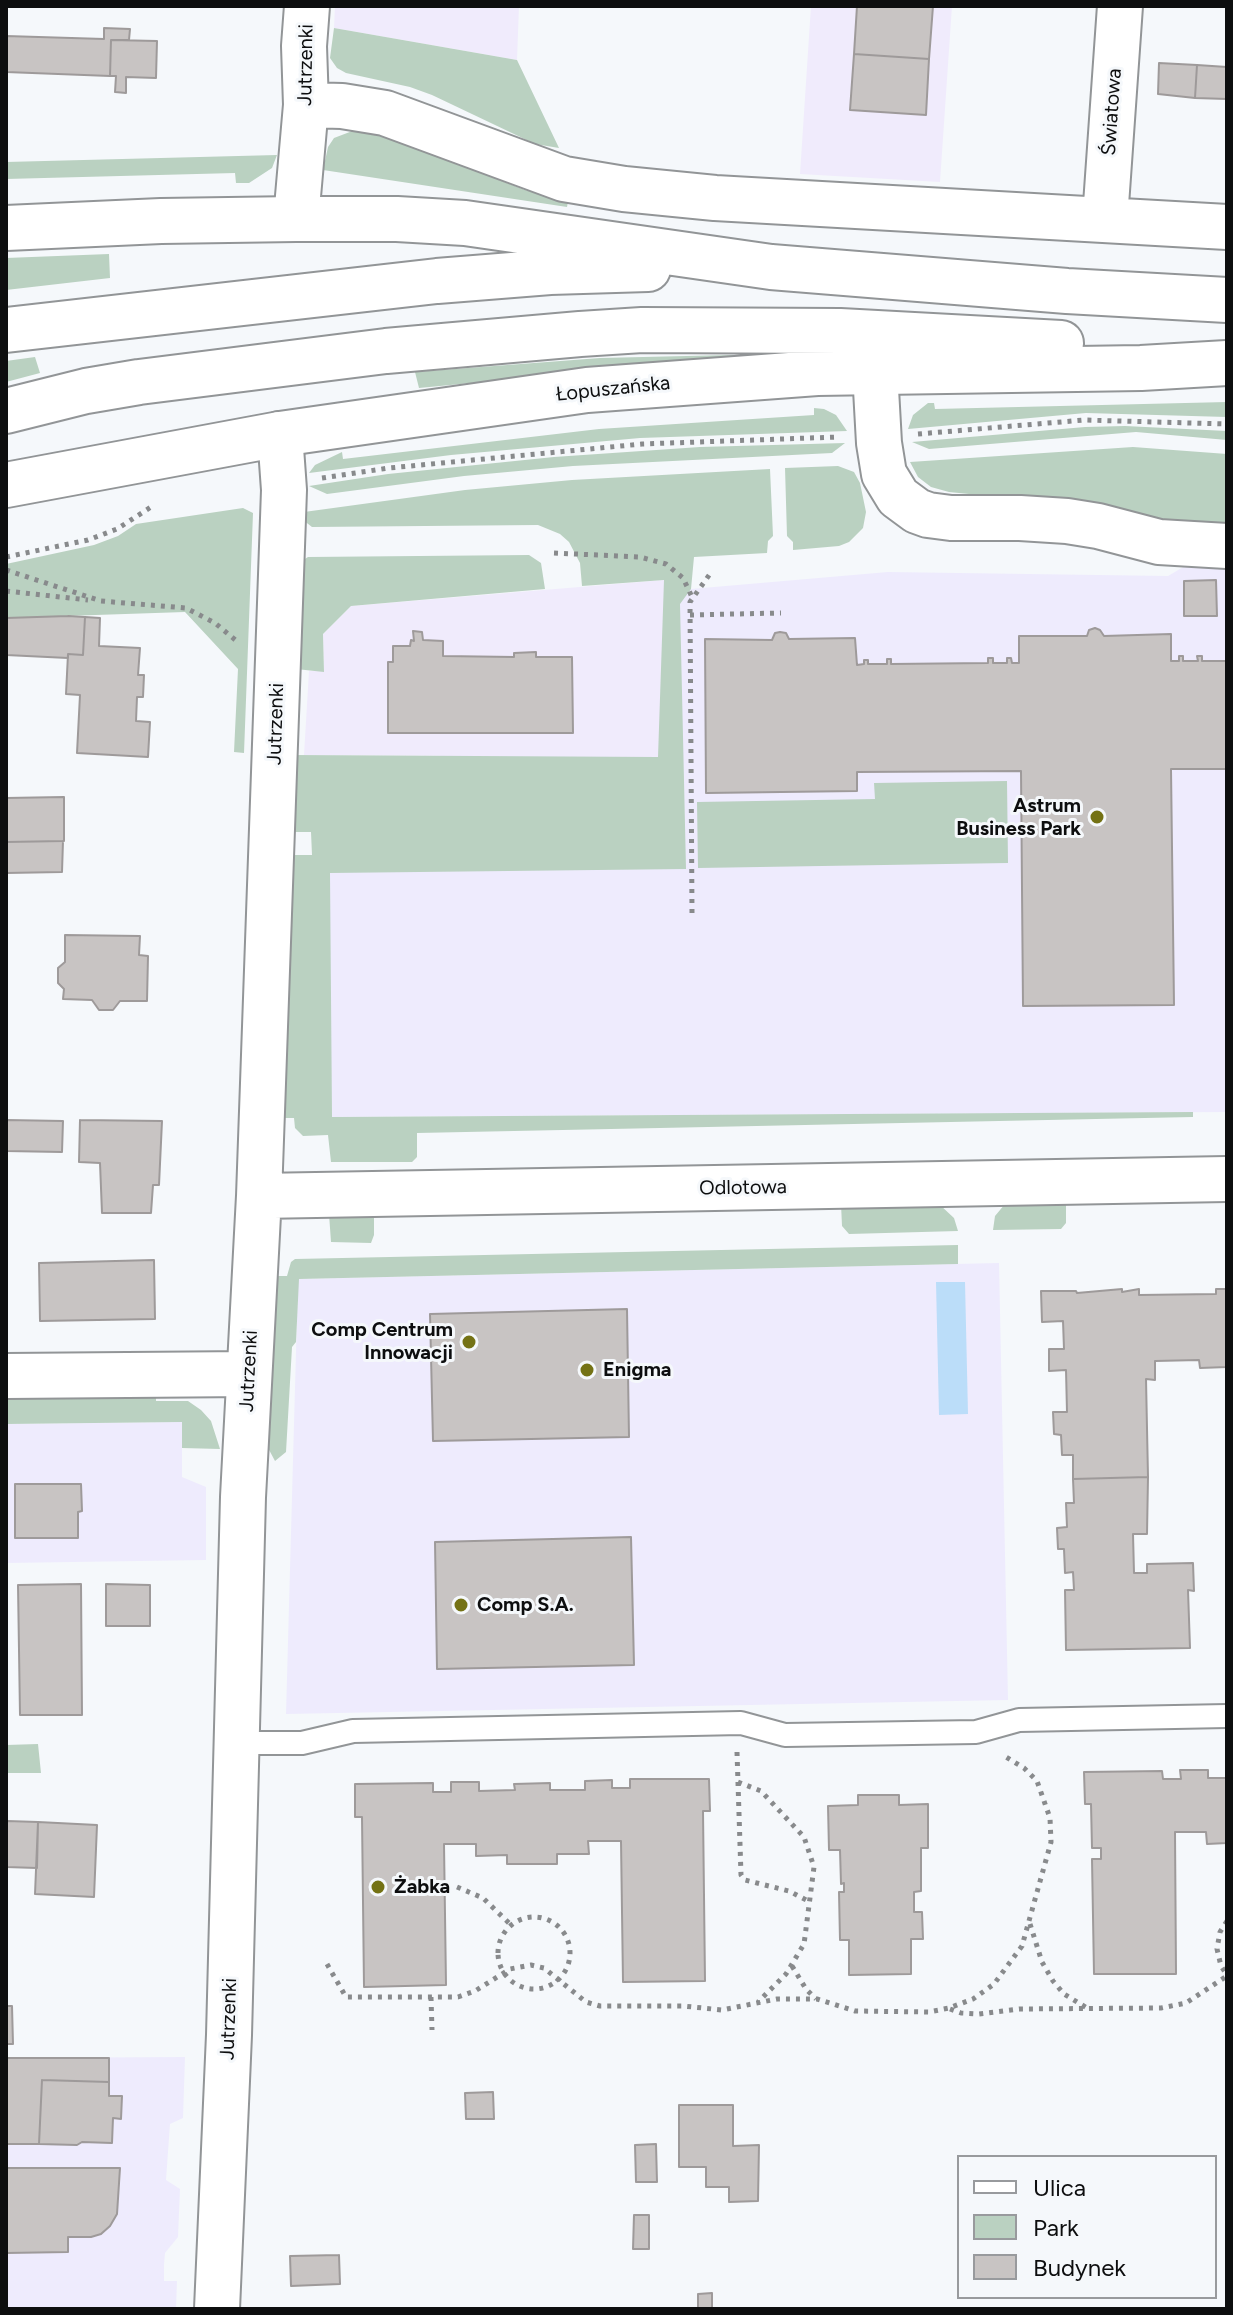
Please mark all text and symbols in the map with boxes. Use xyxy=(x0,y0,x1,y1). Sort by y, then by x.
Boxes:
street label: Jutrzenki xyxy=(293,24,319,106)
street label: Światowa xyxy=(1097,68,1127,156)
street label: Łopuszańska xyxy=(555,371,671,407)
street label: Jutrzenki xyxy=(263,683,289,765)
place label: Astrum Business Park xyxy=(956,794,1081,841)
marker: Astrum Business Park xyxy=(1088,808,1106,826)
street label: Odlotowa xyxy=(699,1175,787,1201)
place label: Comp Centrum Innowacji xyxy=(311,1318,453,1365)
street label: Jutrzenki xyxy=(235,1329,263,1413)
marker: Comp Centrum Innowacji xyxy=(460,1333,478,1351)
place label: Enigma xyxy=(603,1358,671,1382)
marker: Enigma xyxy=(578,1361,596,1379)
place label: Comp S.A. xyxy=(477,1593,574,1617)
marker: Comp S.A. xyxy=(452,1596,470,1614)
place label: Żabka xyxy=(394,1875,450,1899)
marker: Żabka xyxy=(369,1878,387,1896)
street label: Jutrzenki xyxy=(216,1978,242,2060)
legend xyxy=(957,2155,1217,2299)
text: Ulica xyxy=(1033,2173,1086,2202)
text: Park xyxy=(1033,2213,1079,2242)
text: Budynek xyxy=(1033,2253,1126,2282)

